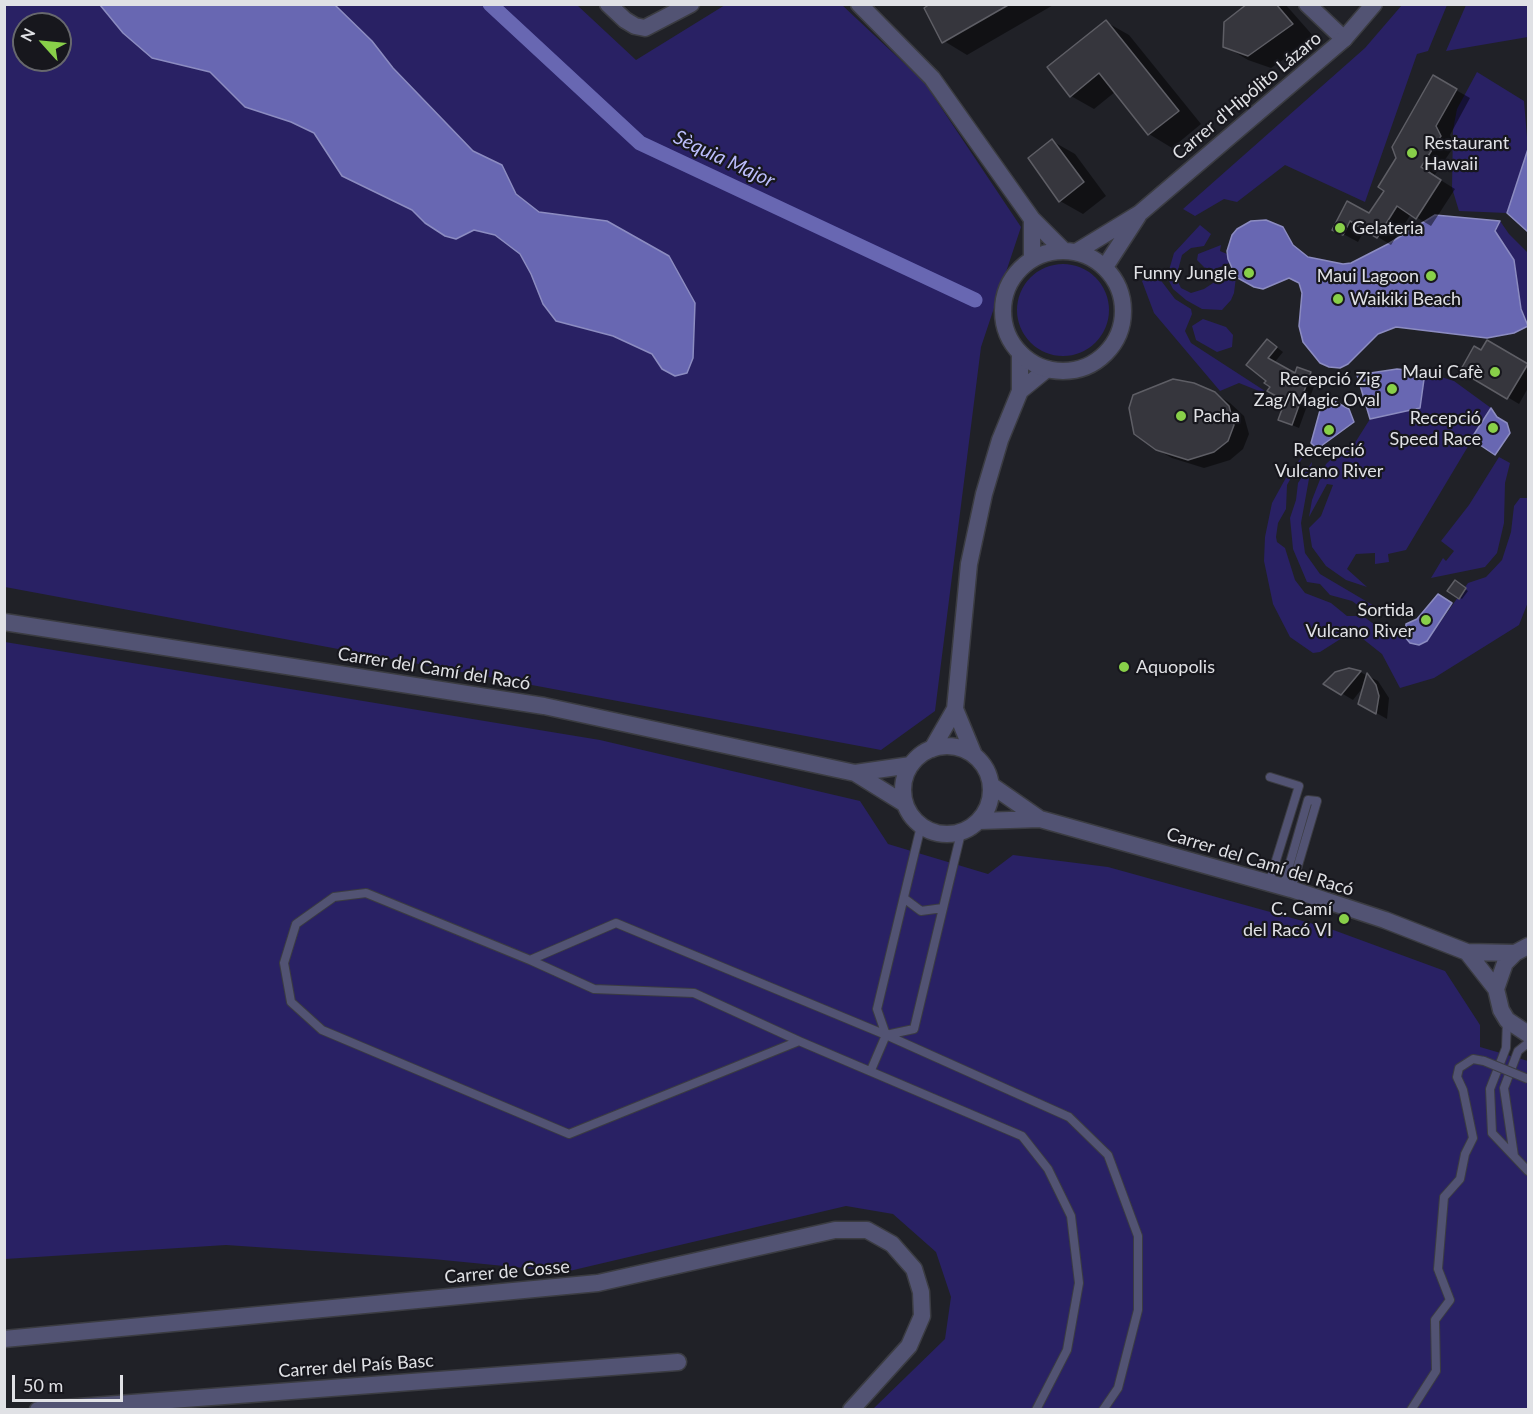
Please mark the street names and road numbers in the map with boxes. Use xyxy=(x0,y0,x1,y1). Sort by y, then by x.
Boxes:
street label: Carrer d'Hipólito Lázaro xyxy=(1168,27,1326,165)
street label: Carrer del Camí del Racó xyxy=(336,643,532,695)
street label: Carrer del Camí del Racó xyxy=(1164,823,1356,901)
street label: Carrer de Cosse xyxy=(443,1256,571,1288)
street label: Carrer del País Basc xyxy=(278,1350,434,1382)

